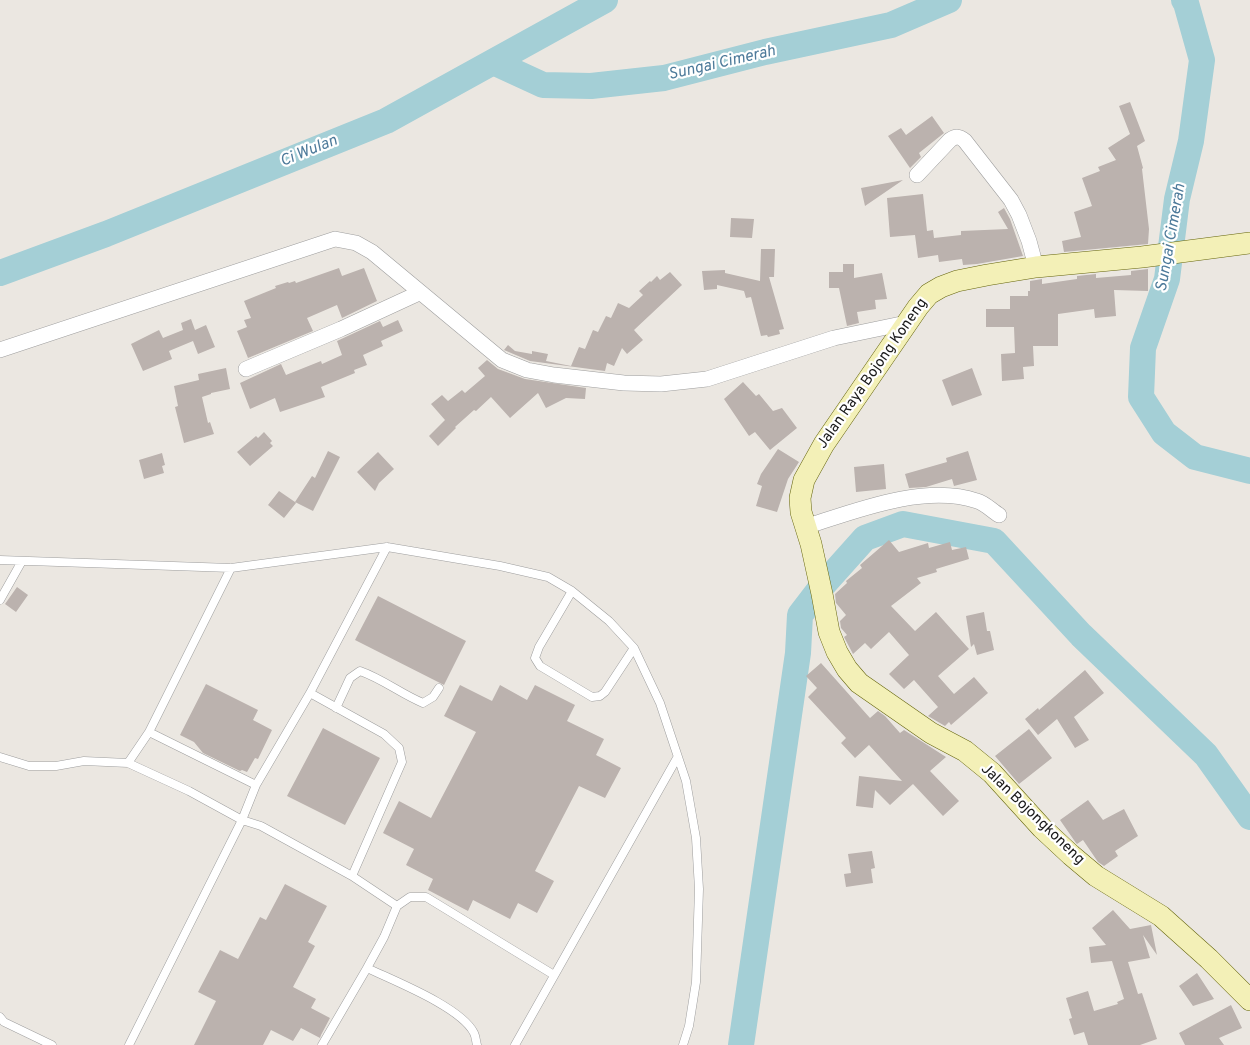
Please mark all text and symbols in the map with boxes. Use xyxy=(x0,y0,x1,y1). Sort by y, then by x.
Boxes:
water label: Sungai Cimerah xyxy=(667,42,777,86)
water label: Ci Wulan xyxy=(278,132,340,172)
water label: Sungai Cimerah xyxy=(1153,183,1191,293)
street label: Jalan Raya Bojong Koneng xyxy=(814,295,932,453)
street label: Jalan Bojongkoneng xyxy=(976,761,1088,869)

